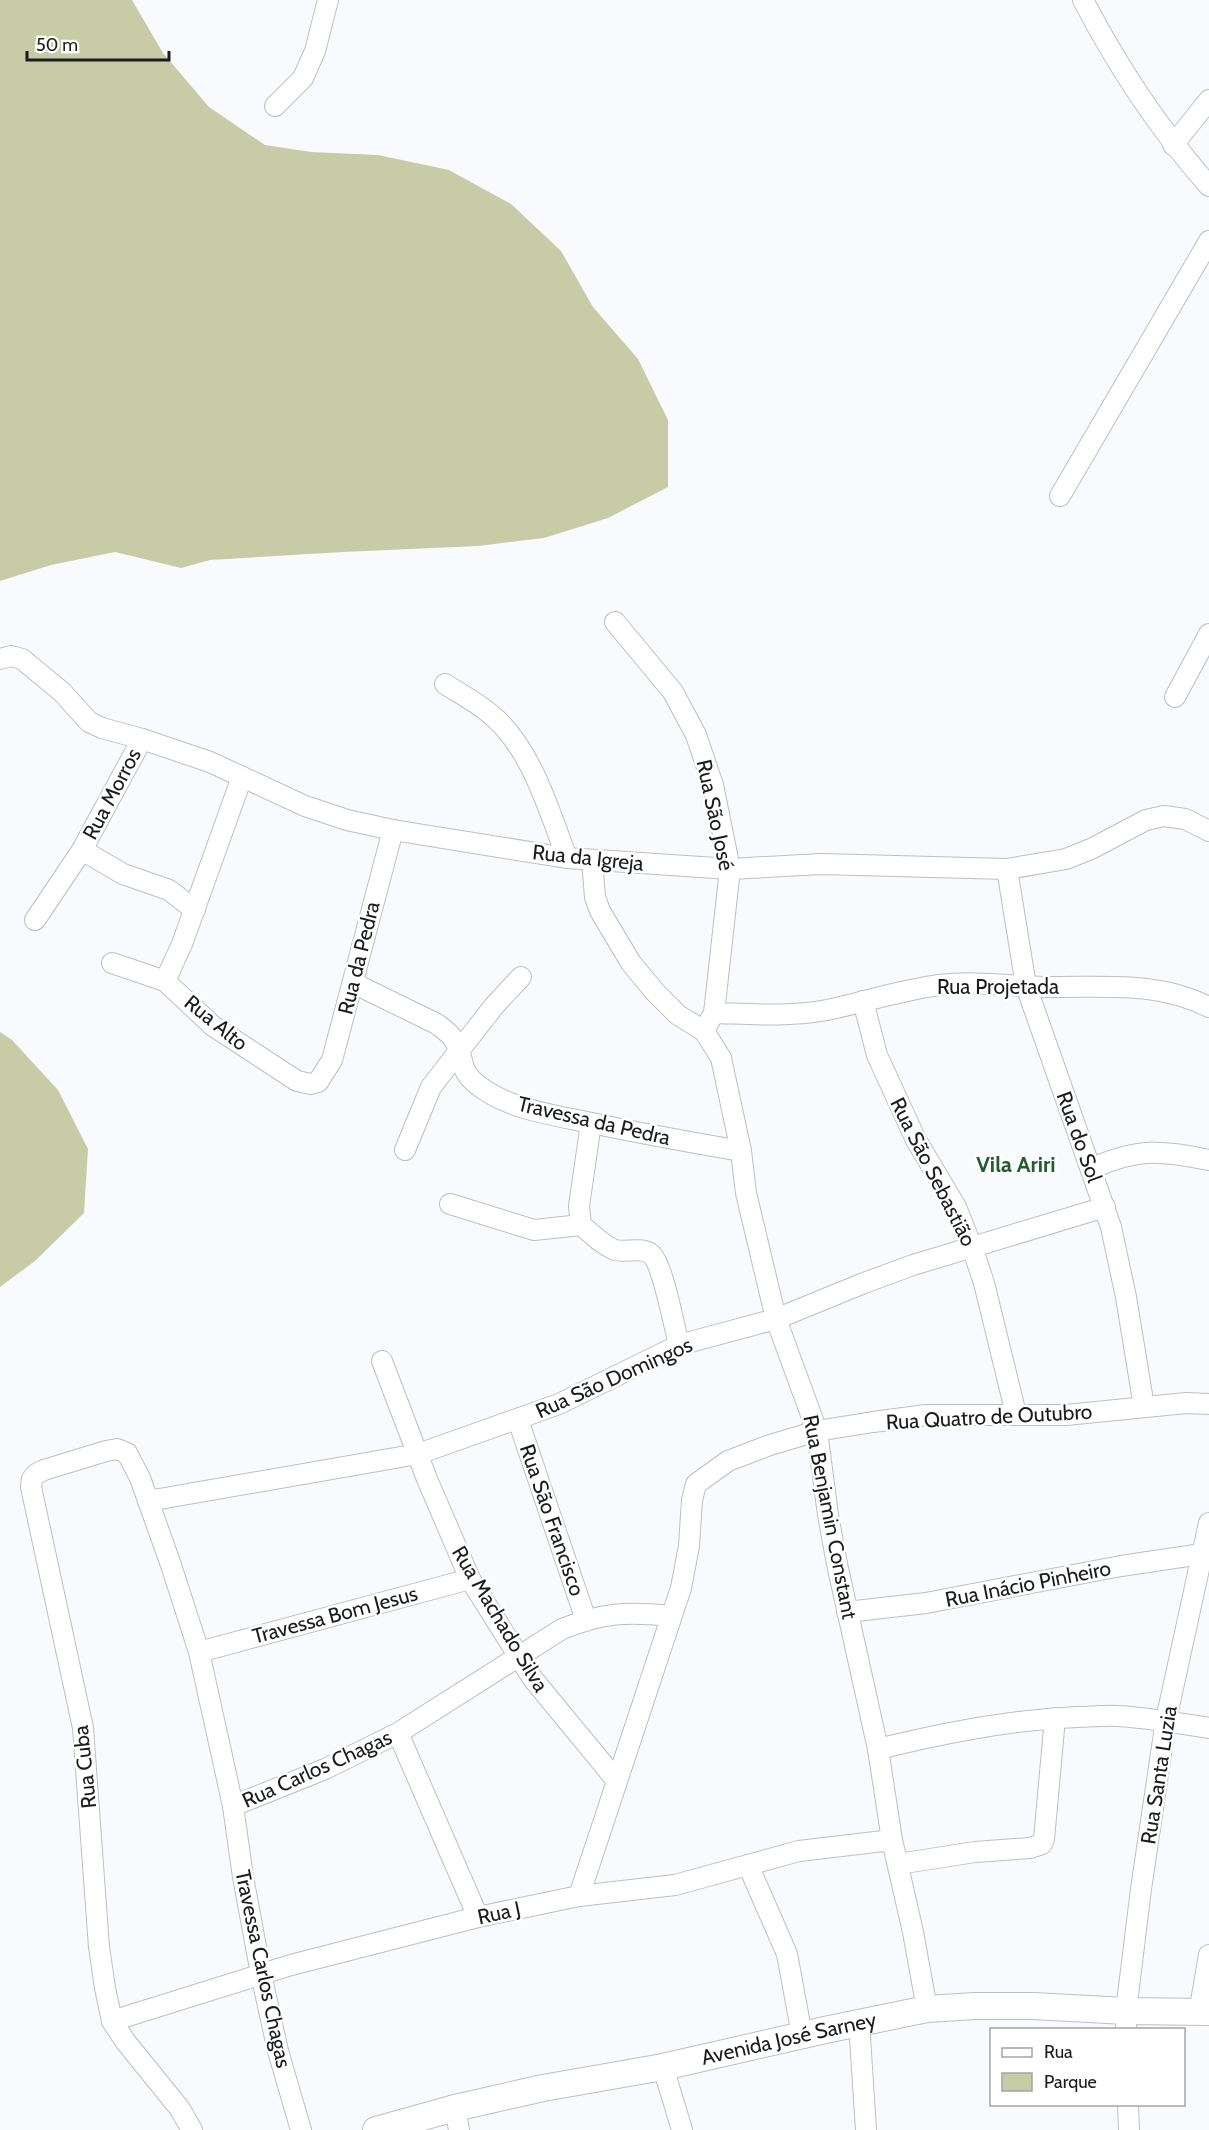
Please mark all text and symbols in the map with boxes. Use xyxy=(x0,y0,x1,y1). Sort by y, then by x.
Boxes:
scale bar xyxy=(27,24,170,62)
text: 50 m xyxy=(36,34,78,56)
street label: Rua Morros xyxy=(77,744,146,844)
street label: Rua São José xyxy=(692,757,740,873)
street label: Rua da Igreja xyxy=(531,839,645,877)
street label: Rua da Pedra xyxy=(332,899,385,1017)
street label: Rua Projetada xyxy=(937,974,1059,1000)
street label: Rua Alto xyxy=(180,989,253,1056)
street label: Rua do Sol xyxy=(1051,1088,1107,1186)
street label: Travessa da Pedra xyxy=(515,1091,673,1150)
street label: Rua São Sebastião xyxy=(885,1093,982,1250)
district label: Vila Ariri xyxy=(976,1151,1056,1178)
street label: Rua São Domingos xyxy=(532,1332,696,1423)
street label: Rua Quatro de Outubro xyxy=(885,1399,1093,1434)
street label: Rua Benjamin Constant xyxy=(797,1413,863,1621)
street label: Rua São Francisco xyxy=(515,1441,590,1599)
street label: Rua Machado Silva xyxy=(447,1541,554,1696)
street label: Rua Inácio Pinheiro xyxy=(943,1555,1113,1612)
street label: Travessa Bom Jesus xyxy=(250,1580,421,1649)
street label: Rua Santa Luzia xyxy=(1135,1704,1182,1846)
street label: Rua Cuba xyxy=(68,1724,101,1810)
street label: Rua Carlos Chagas xyxy=(238,1724,396,1813)
street label: Travessa Carlos Chagas xyxy=(230,1868,297,2070)
street label: Rua J xyxy=(475,1896,523,1929)
street label: Avenida José Sarney xyxy=(699,2007,879,2070)
legend xyxy=(990,2028,1185,2106)
text: Rua xyxy=(1044,2041,1073,2063)
text: Parque xyxy=(1044,2071,1097,2093)

